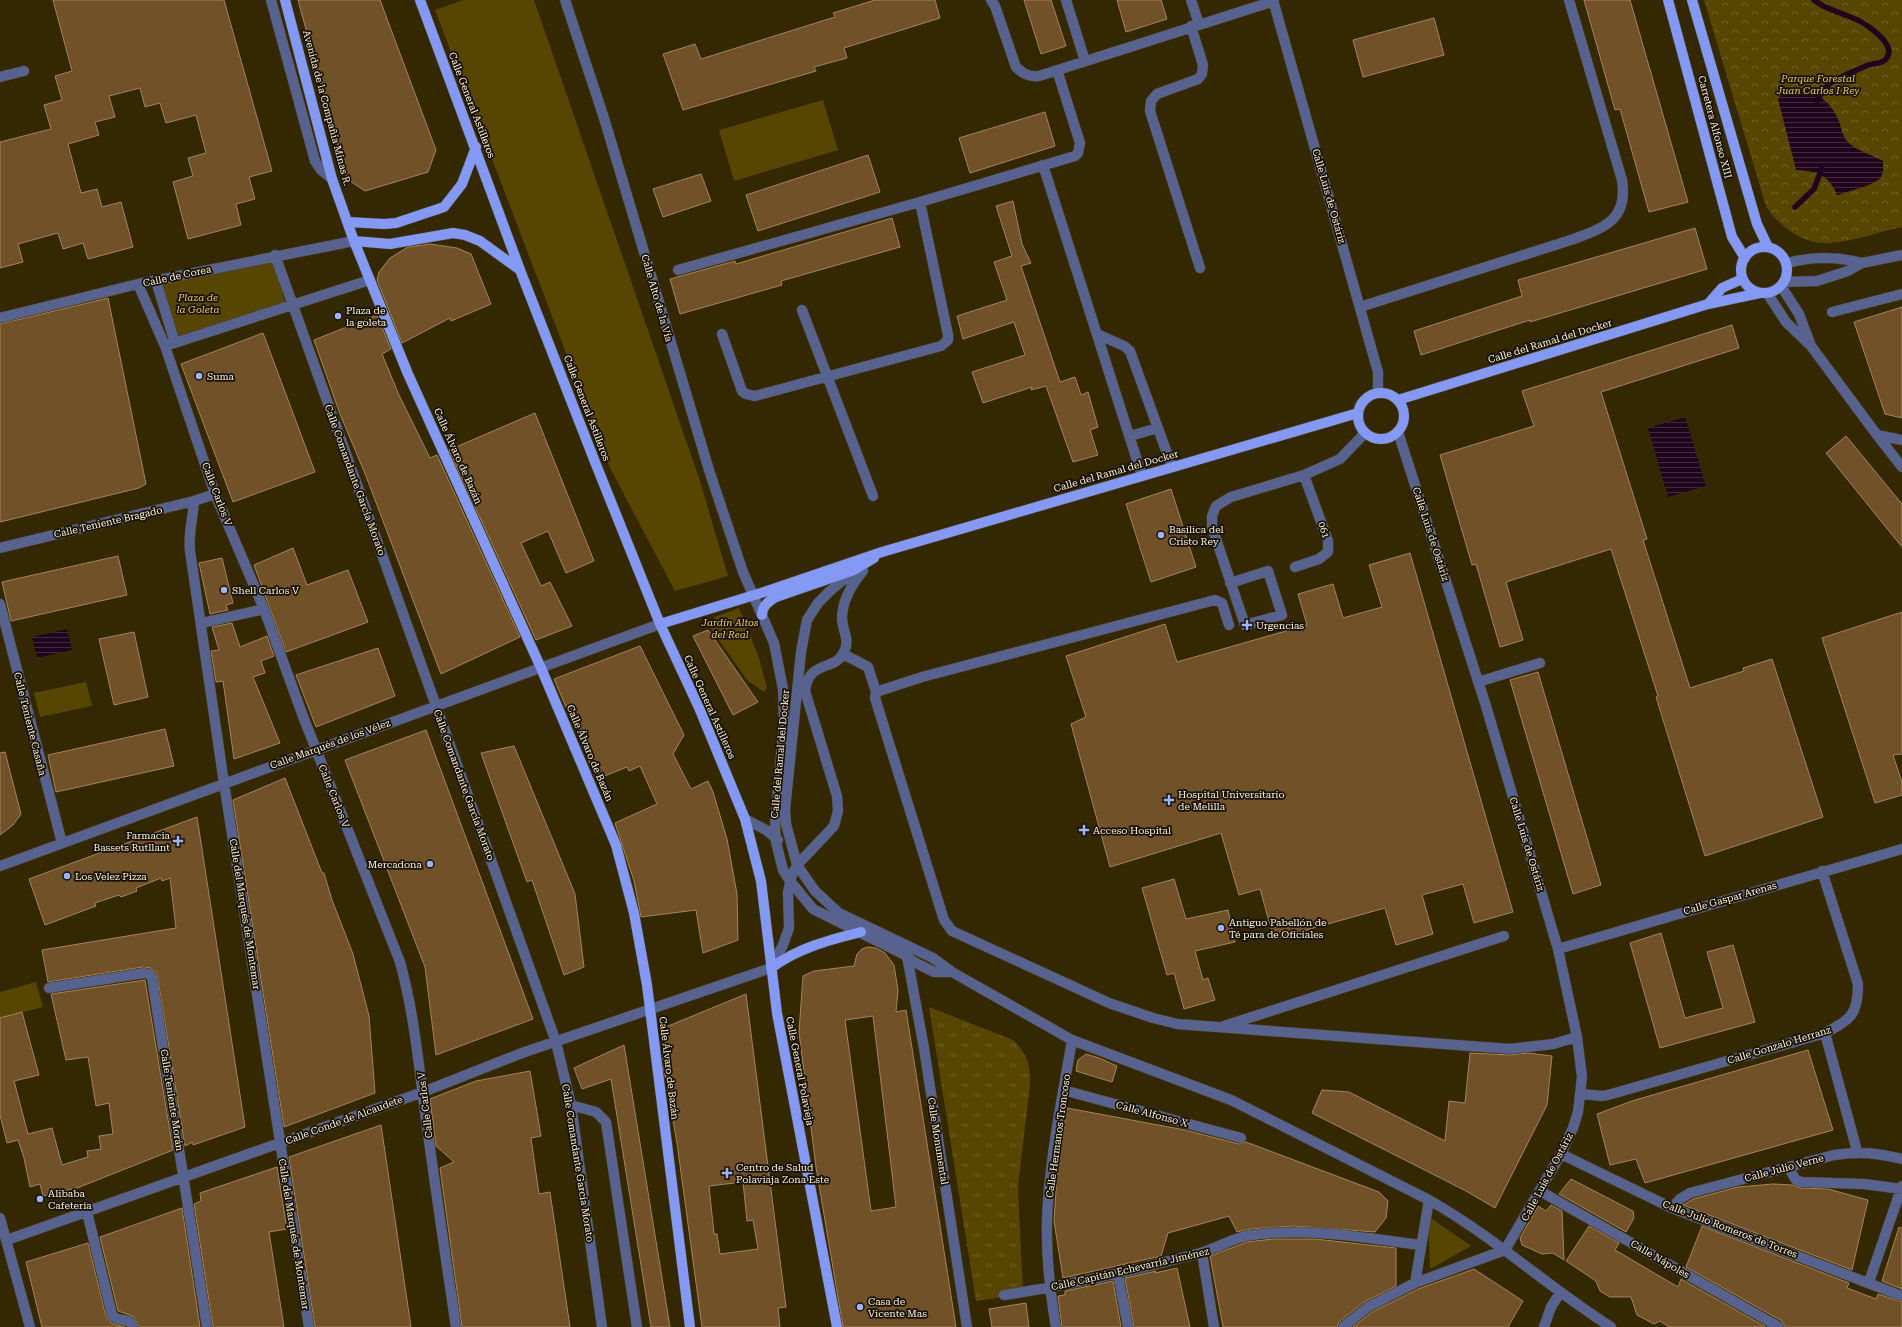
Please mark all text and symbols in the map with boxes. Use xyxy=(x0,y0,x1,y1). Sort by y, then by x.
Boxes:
street label: Avenida de la Compañía Minas R. xyxy=(301,29,353,187)
street label: Calle General Astilleros xyxy=(447,50,497,160)
park label: Parque Forestal Juan Carlos I Rey xyxy=(1776,73,1860,96)
street label: Carretera Alfonso XIII xyxy=(1696,74,1734,180)
street label: Calle Luis de Ostáriz xyxy=(1310,147,1348,245)
street label: Calle Alto de la Vía xyxy=(639,253,675,344)
street label: Calle de Corea xyxy=(142,263,213,289)
park label: Plaza de la Goleta xyxy=(177,292,219,315)
place label: Plaza de la goleta xyxy=(346,305,387,328)
marker: Plaza de la goleta xyxy=(333,311,343,321)
street label: Calle del Ramal del Docker xyxy=(1487,317,1613,365)
street label: Calle General Astilleros xyxy=(562,353,612,463)
marker: Suma xyxy=(194,371,204,381)
place label: Suma xyxy=(207,371,235,382)
street label: Calle Comandante García Morato xyxy=(322,403,388,557)
street label: Calle Álvaro de Bazán xyxy=(432,406,484,506)
street label: Calle del Ramal del Docker xyxy=(1052,448,1180,494)
street label: Calle Carlos V xyxy=(200,461,234,527)
street label: Calle Luis de Ostáriz xyxy=(1411,486,1451,583)
street label: Calle Teniente Bragado xyxy=(53,504,163,540)
street label: 061 xyxy=(1316,520,1332,540)
place label: Basílica del Cristo Rey xyxy=(1169,524,1224,547)
marker: Basílica del Cristo Rey xyxy=(1156,530,1166,540)
marker: Shell Carlos V xyxy=(219,585,229,595)
place label: Shell Carlos V xyxy=(232,585,299,596)
park label: Jardín Altos del Real xyxy=(700,617,759,640)
marker: Urgencias xyxy=(1241,619,1253,631)
place label: Urgencias xyxy=(1256,620,1304,631)
street label: Calle General Astilleros xyxy=(682,653,738,761)
street label: Calle Teniente Casaña xyxy=(12,671,48,777)
street label: Calle del Ramal del Docker xyxy=(769,689,791,819)
street label: Calle Álvaro de Bazán xyxy=(565,703,616,803)
street label: Calle Comandante García Morato xyxy=(431,708,497,862)
street label: Calle Marqués de los Vélez xyxy=(268,717,392,771)
street label: Calle Carlos V xyxy=(316,763,352,829)
place label: Hospital Universitario de Melilla xyxy=(1178,789,1285,812)
marker: Hospital Universitario de Melilla xyxy=(1163,794,1175,806)
street label: Calle Luis de Ostáriz xyxy=(1507,796,1547,893)
marker: Acceso Hospital xyxy=(1078,824,1090,836)
place label: Acceso Hospital xyxy=(1093,825,1171,836)
place label: Farmacia Bassets Rutllant xyxy=(94,830,171,853)
marker: Farmacia Bassets Rutllant xyxy=(173,836,183,846)
street label: Calle del Marqués de Montemar xyxy=(228,838,262,990)
place label: Mercadona xyxy=(368,859,423,870)
marker: Mercadona xyxy=(425,859,435,869)
marker: Los Velez Pizza xyxy=(62,871,72,881)
place label: Los Velez Pizza xyxy=(75,871,147,882)
street label: Calle Gaspar Arenas xyxy=(1682,879,1778,917)
place label: Antiguo Pabellón de Té para de Oficiales xyxy=(1229,917,1327,940)
marker: Antiguo Pabellón de Té para de Oficiales xyxy=(1216,923,1226,933)
street label: Calle Álvaro de Bazán xyxy=(657,1016,681,1121)
street label: Calle General Polavieja xyxy=(784,1016,816,1127)
street label: Calle Gonzalo Herranz xyxy=(1726,1024,1832,1066)
street label: Calle Teniente Morán xyxy=(159,1048,186,1152)
street label: Calle Carlos V xyxy=(415,1071,435,1139)
street label: Calle Hermanos Troncoso xyxy=(1044,1073,1072,1199)
street label: Calle Comandante García Morato xyxy=(560,1083,596,1243)
street label: Calle Conde de Alcaudete xyxy=(284,1093,405,1146)
street label: Calle Monumental xyxy=(926,1097,950,1185)
street label: Calle Alfonso X xyxy=(1115,1099,1190,1129)
street label: Calle Luis de Ostáriz xyxy=(1519,1131,1575,1223)
street label: Calle Julio Verne xyxy=(1743,1152,1825,1184)
street label: Calle del Marqués de Montemar xyxy=(277,1158,311,1310)
place label: Centro de Salud Polaviaja Zona Este xyxy=(736,1162,830,1185)
marker: Centro de Salud Polaviaja Zona Este xyxy=(721,1167,733,1179)
place label: Alibaba Cafeteria xyxy=(48,1188,92,1211)
marker: Alibaba Cafeteria xyxy=(35,1194,45,1204)
street label: Calle Julio Romeros de Torres xyxy=(1661,1198,1799,1260)
street label: Calle Nápoles xyxy=(1629,1238,1692,1280)
street label: Calle Capitán Echevarría Jiménez xyxy=(1050,1245,1210,1293)
place label: Casa de Vicente Mas xyxy=(868,1296,927,1319)
marker: Casa de Vicente Mas xyxy=(855,1302,865,1312)

